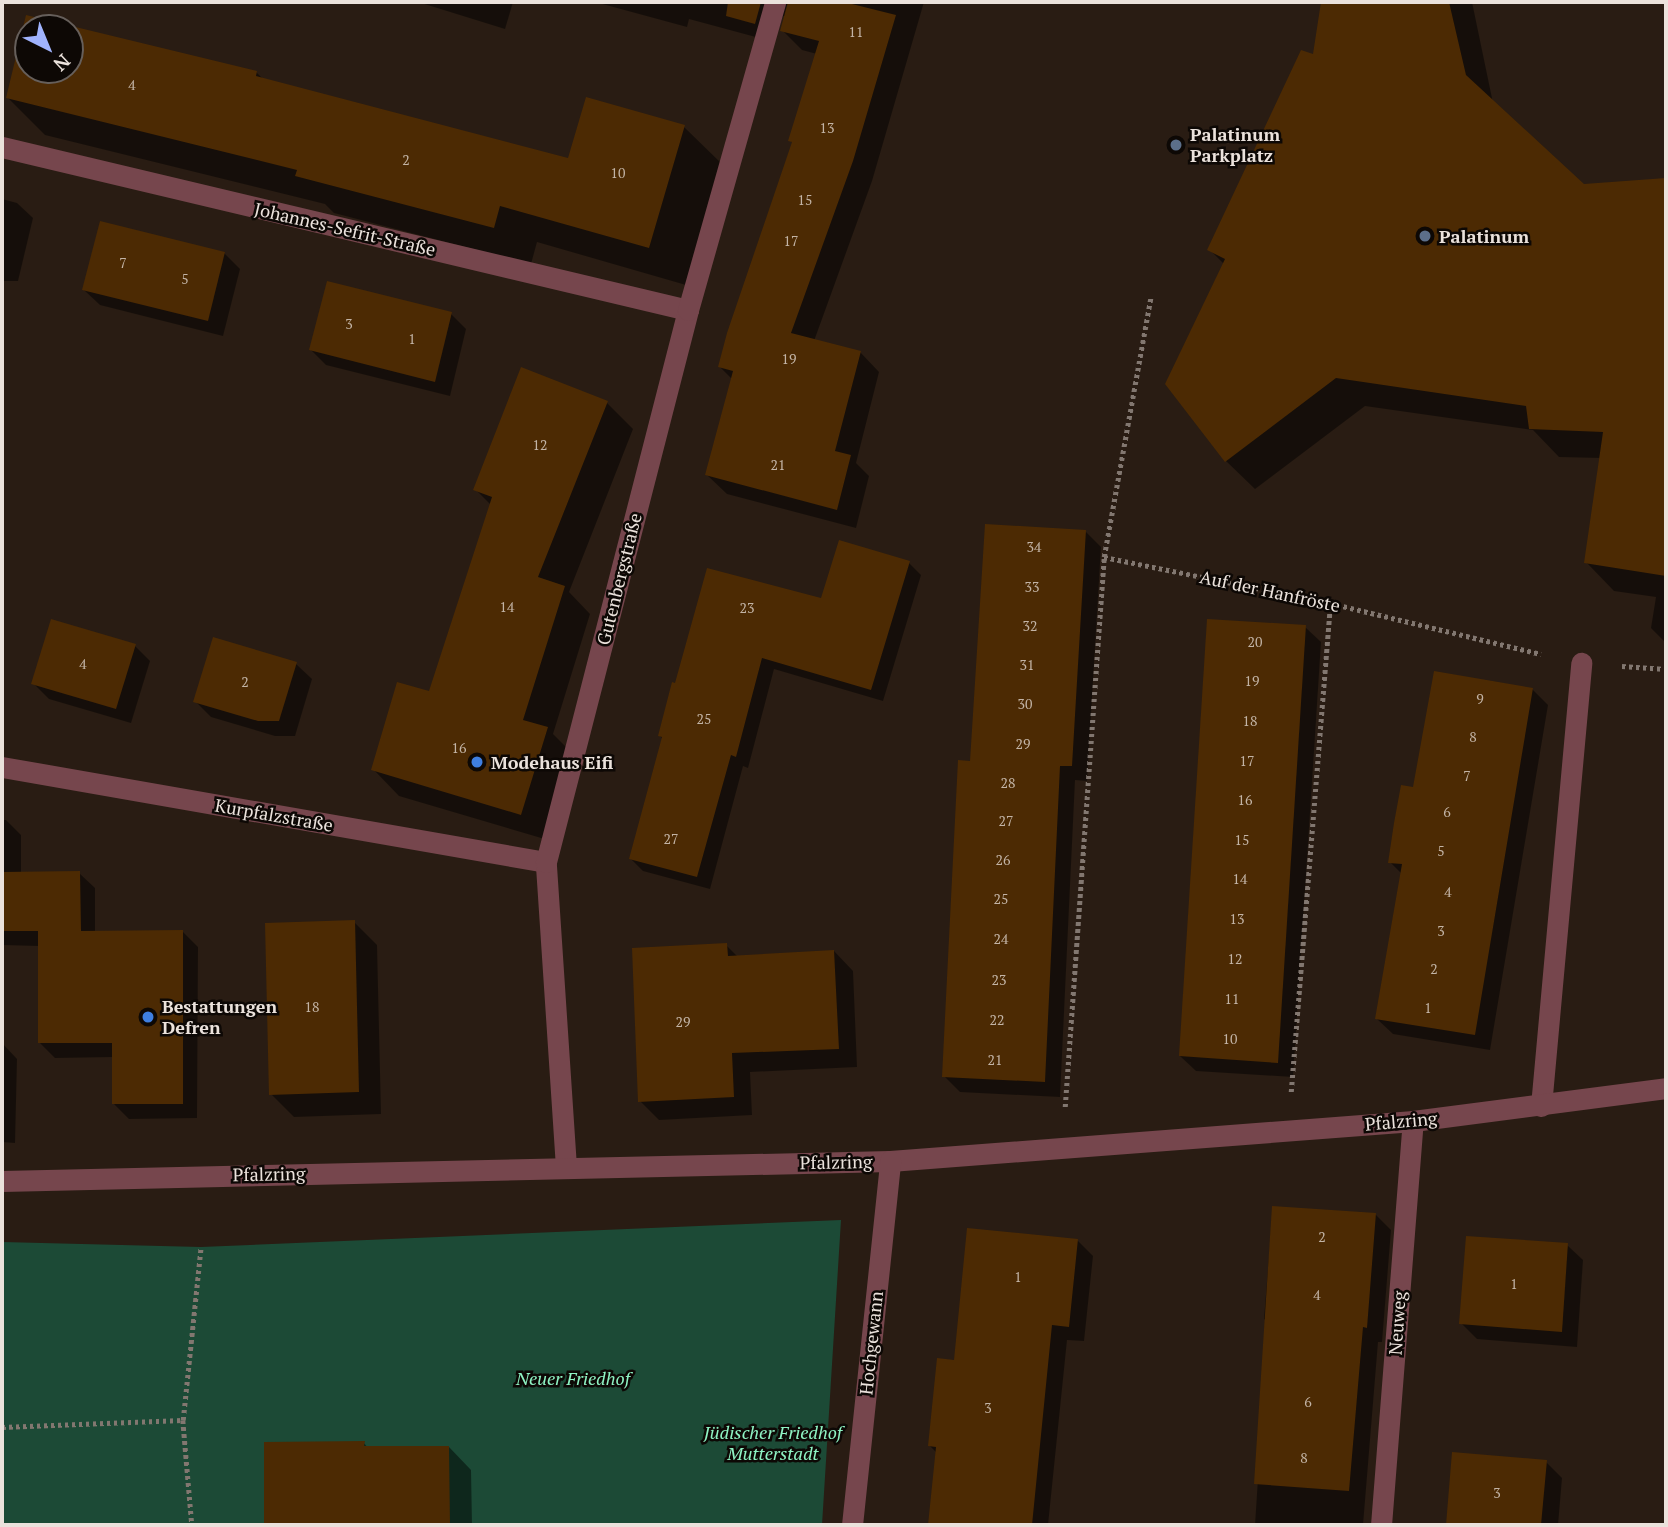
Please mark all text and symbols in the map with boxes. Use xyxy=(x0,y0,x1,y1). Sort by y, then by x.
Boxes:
north arrow xyxy=(14,14,84,84)
house number: 11 xyxy=(849,24,863,40)
text: N xyxy=(49,49,76,77)
house number: 4 xyxy=(128,77,136,93)
house number: 13 xyxy=(820,120,834,136)
place label: Palatinum Parkplatz xyxy=(1190,124,1280,166)
marker: Palatinum Parkplatz xyxy=(1168,137,1184,153)
house number: 2 xyxy=(402,152,410,168)
house number: 10 xyxy=(611,165,625,181)
house number: 15 xyxy=(798,192,812,208)
street label: Johannes-Sefrit-Straße xyxy=(252,198,438,260)
place label: Palatinum xyxy=(1439,225,1529,247)
marker: Palatinum xyxy=(1417,228,1433,244)
house number: 17 xyxy=(784,233,798,249)
house number: 7 xyxy=(119,255,127,271)
house number: 5 xyxy=(181,271,189,287)
house number: 3 xyxy=(345,316,353,332)
house number: 1 xyxy=(408,331,416,347)
house number: 19 xyxy=(782,351,796,367)
house number: 12 xyxy=(533,437,547,453)
house number: 21 xyxy=(771,457,785,473)
street label: Gutenbergstraße xyxy=(592,511,646,647)
house number: 34 xyxy=(1027,539,1041,555)
street label: Auf der Hanfröste xyxy=(1198,566,1342,616)
house number: 33 xyxy=(1025,579,1039,595)
house number: 14 xyxy=(500,599,514,615)
house number: 23 xyxy=(740,600,754,616)
house number: 32 xyxy=(1023,618,1037,634)
house number: 20 xyxy=(1248,634,1262,650)
house number: 4 xyxy=(79,656,87,672)
house number: 31 xyxy=(1020,657,1034,673)
house number: 19 xyxy=(1245,673,1259,689)
house number: 2 xyxy=(241,674,249,690)
house number: 9 xyxy=(1476,691,1484,707)
house number: 30 xyxy=(1018,696,1032,712)
house number: 25 xyxy=(697,711,711,727)
house number: 18 xyxy=(1243,713,1257,729)
house number: 8 xyxy=(1469,729,1477,745)
house number: 29 xyxy=(1016,736,1030,752)
house number: 16 xyxy=(452,740,466,756)
place label: Modehaus Eifi xyxy=(491,751,613,773)
house number: 17 xyxy=(1240,753,1254,769)
marker: Modehaus Eifi xyxy=(469,754,485,770)
house number: 7 xyxy=(1463,768,1471,784)
house number: 28 xyxy=(1001,775,1015,791)
house number: 16 xyxy=(1238,792,1252,808)
street label: Kurpfalzstraße xyxy=(213,794,335,836)
house number: 6 xyxy=(1443,804,1451,820)
house number: 27 xyxy=(999,813,1013,829)
house number: 27 xyxy=(664,831,678,847)
house number: 15 xyxy=(1235,832,1249,848)
house number: 5 xyxy=(1437,843,1445,859)
house number: 26 xyxy=(996,852,1010,868)
house number: 14 xyxy=(1233,871,1247,887)
house number: 4 xyxy=(1444,884,1452,900)
house number: 25 xyxy=(994,891,1008,907)
house number: 13 xyxy=(1230,911,1244,927)
house number: 3 xyxy=(1437,923,1445,939)
house number: 24 xyxy=(994,931,1008,947)
house number: 12 xyxy=(1228,951,1242,967)
house number: 2 xyxy=(1430,961,1438,977)
house number: 23 xyxy=(992,972,1006,988)
house number: 11 xyxy=(1225,991,1239,1007)
place label: Bestattungen Defren xyxy=(162,996,277,1038)
house number: 18 xyxy=(305,999,319,1015)
house number: 1 xyxy=(1424,1000,1432,1016)
marker: Bestattungen Defren xyxy=(140,1009,156,1025)
house number: 22 xyxy=(990,1012,1004,1028)
house number: 29 xyxy=(676,1014,690,1030)
house number: 10 xyxy=(1223,1031,1237,1047)
house number: 21 xyxy=(988,1052,1002,1068)
street label: Pfalzring xyxy=(1364,1107,1438,1135)
street label: Pfalzring xyxy=(799,1151,873,1173)
street label: Pfalzring xyxy=(232,1163,306,1185)
house number: 2 xyxy=(1318,1229,1326,1245)
house number: 1 xyxy=(1014,1269,1022,1285)
house number: 1 xyxy=(1510,1276,1518,1292)
house number: 4 xyxy=(1313,1287,1321,1303)
street label: Hochgewann xyxy=(855,1290,887,1396)
street label: Neuweg xyxy=(1384,1290,1410,1356)
park label: Neuer Friedhof xyxy=(516,1367,630,1389)
house number: 6 xyxy=(1304,1394,1312,1410)
house number: 3 xyxy=(984,1400,992,1416)
park label: Jüdischer Friedhof Mutterstadt xyxy=(704,1422,842,1464)
house number: 8 xyxy=(1300,1450,1308,1466)
house number: 3 xyxy=(1493,1485,1501,1501)

